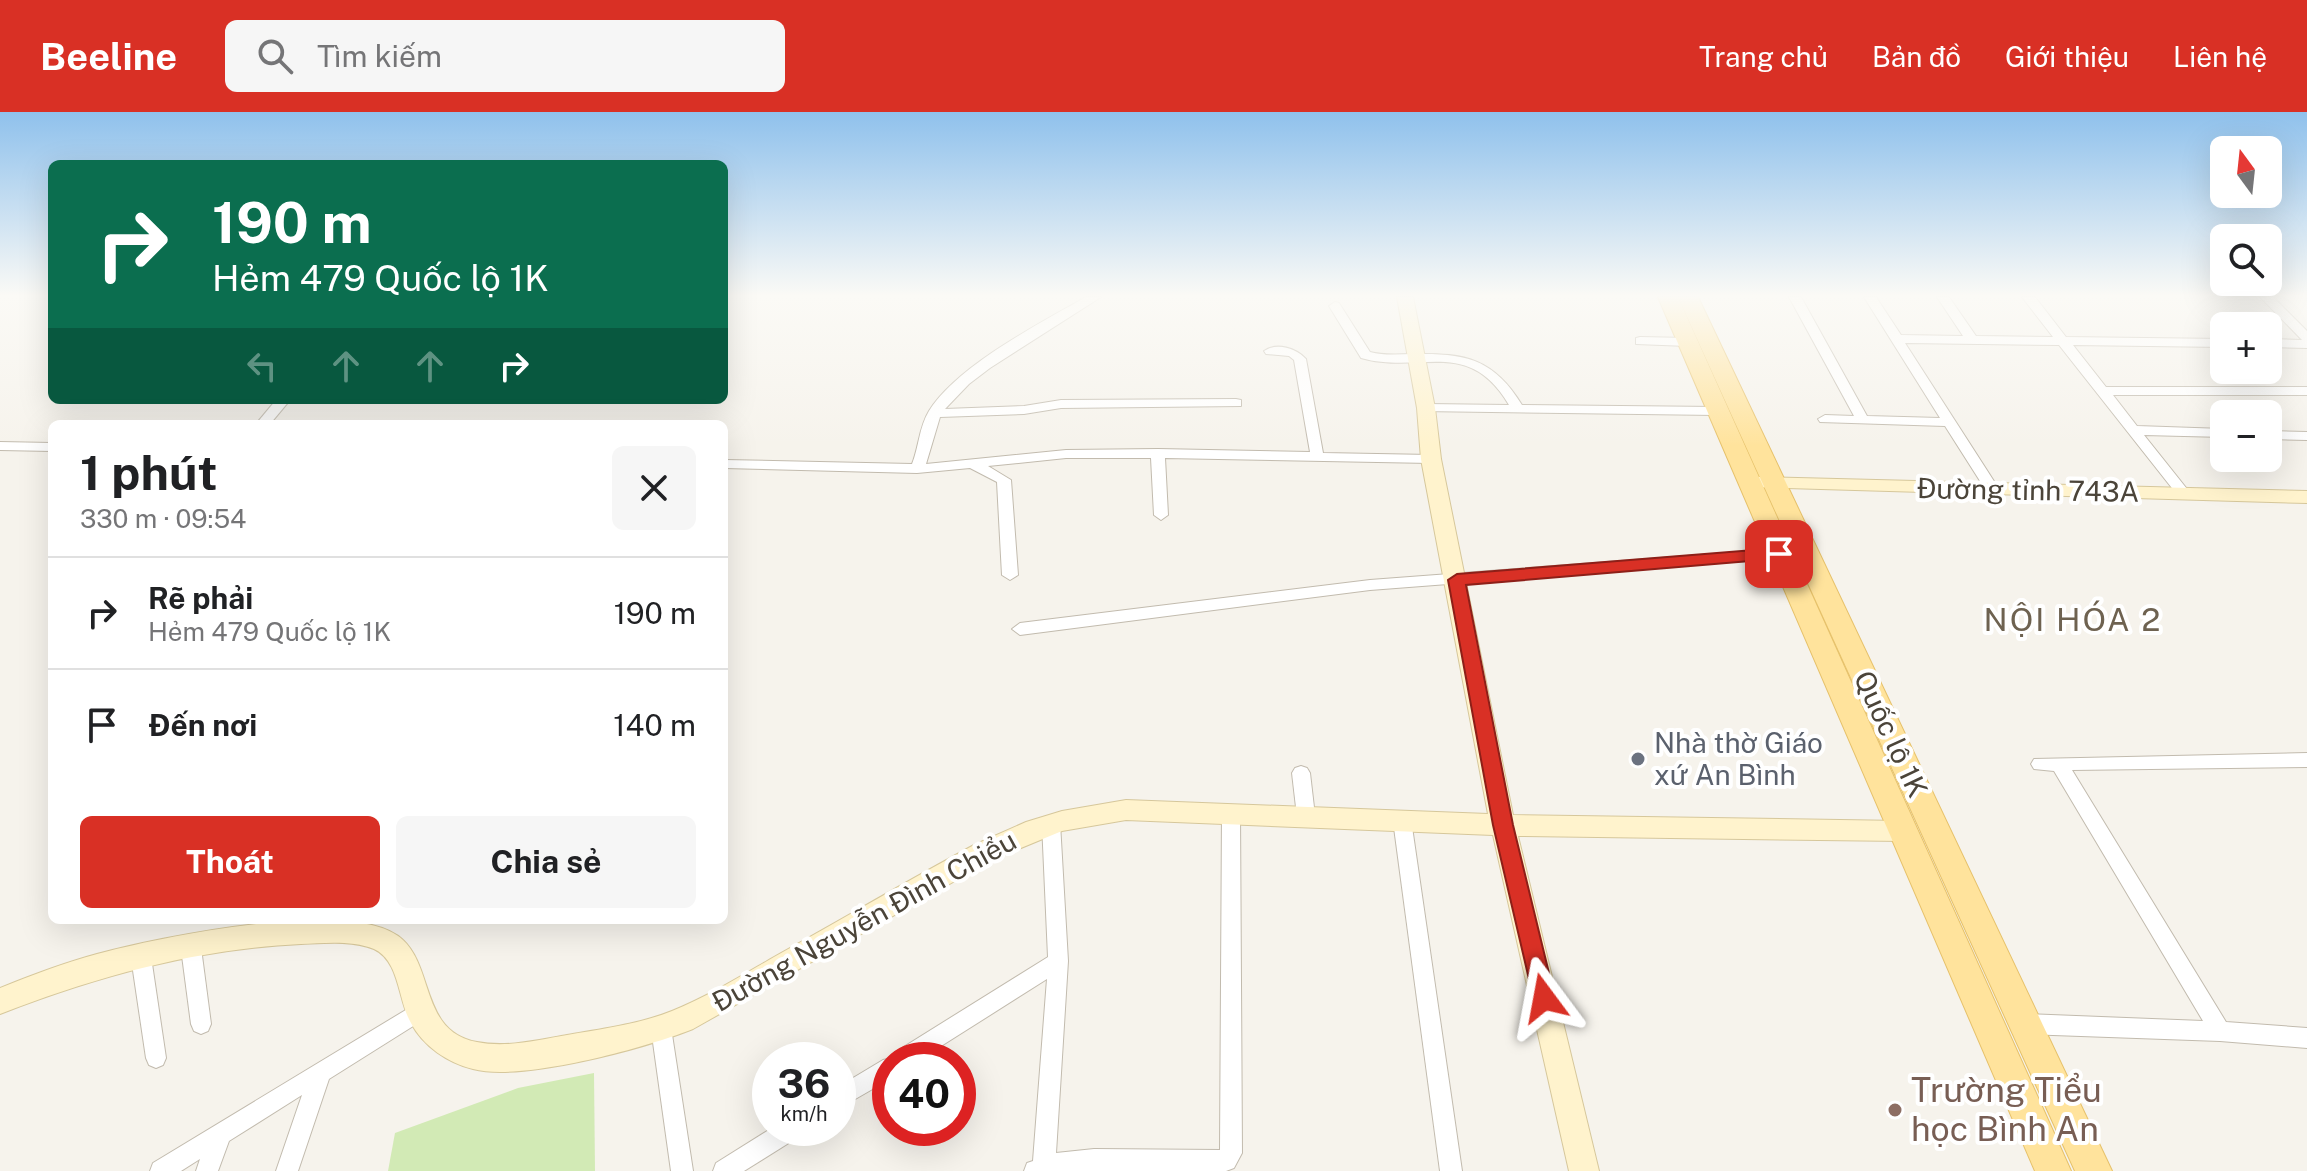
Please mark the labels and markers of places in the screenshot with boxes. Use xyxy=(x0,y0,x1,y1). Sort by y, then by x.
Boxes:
pin xyxy=(1745,520,1813,588)
place label: Nhà thờ Giáo xứ An Bình xyxy=(1654,726,1823,791)
marker: Nhà thờ Giáo xứ An Bình xyxy=(1629,750,1647,768)
place label: Trường Tiểu học Bình An xyxy=(1911,1070,2102,1149)
marker: Trường Tiểu học Bình An xyxy=(1886,1101,1904,1119)

